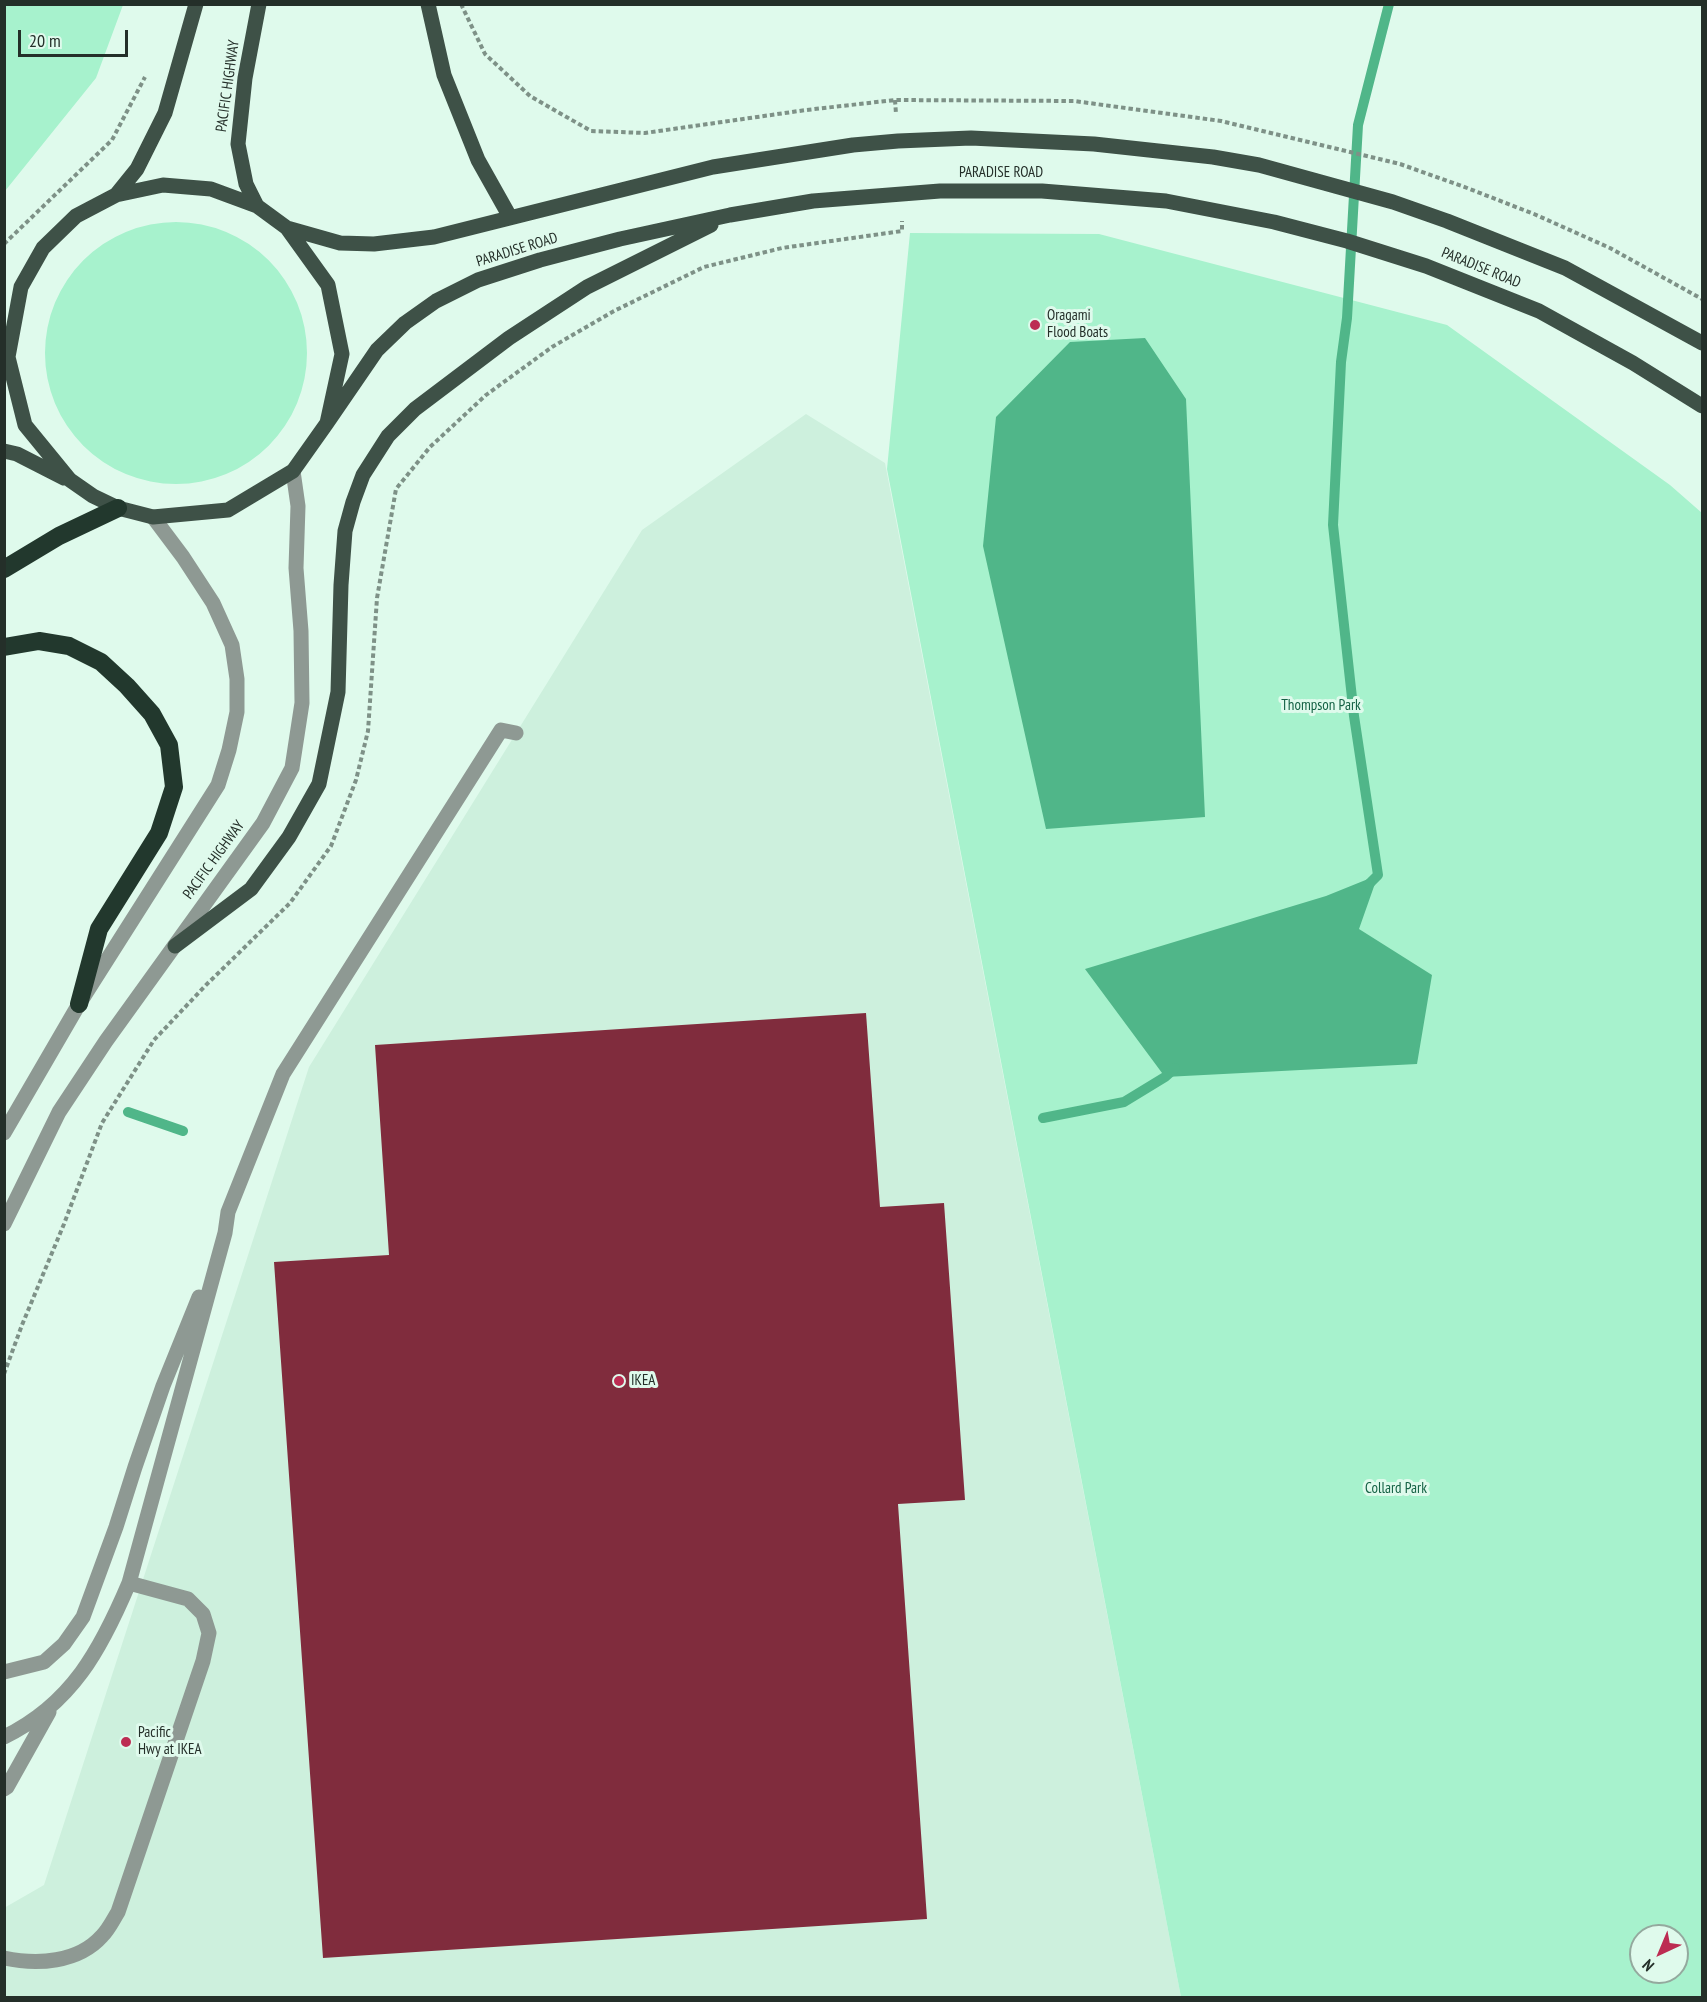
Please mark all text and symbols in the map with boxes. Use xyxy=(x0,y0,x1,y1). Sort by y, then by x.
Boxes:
scale bar xyxy=(21,18,130,56)
text: 20 m xyxy=(29,29,61,52)
street label: PACIFIC HIGHWAY xyxy=(213,39,243,133)
street label: PARADISE ROAD xyxy=(959,164,1043,182)
street label: PARADISE ROAD xyxy=(474,229,560,271)
street label: PARADISE ROAD xyxy=(1439,244,1523,292)
place label: Oragami Flood Boats xyxy=(1047,307,1108,342)
marker: Oragami Flood Boats xyxy=(1028,318,1042,332)
park label: Thompson Park xyxy=(1281,697,1361,715)
street label: PACIFIC HIGHWAY xyxy=(180,817,248,903)
place label: IKEA xyxy=(631,1372,655,1390)
marker: IKEA xyxy=(612,1374,626,1388)
park label: Collard Park xyxy=(1365,1480,1427,1498)
place label: Pacific Hwy at IKEA xyxy=(138,1724,202,1759)
marker: Pacific Hwy at IKEA xyxy=(119,1735,133,1749)
north arrow xyxy=(1629,1924,1689,1984)
text: N xyxy=(1638,1955,1658,1976)

